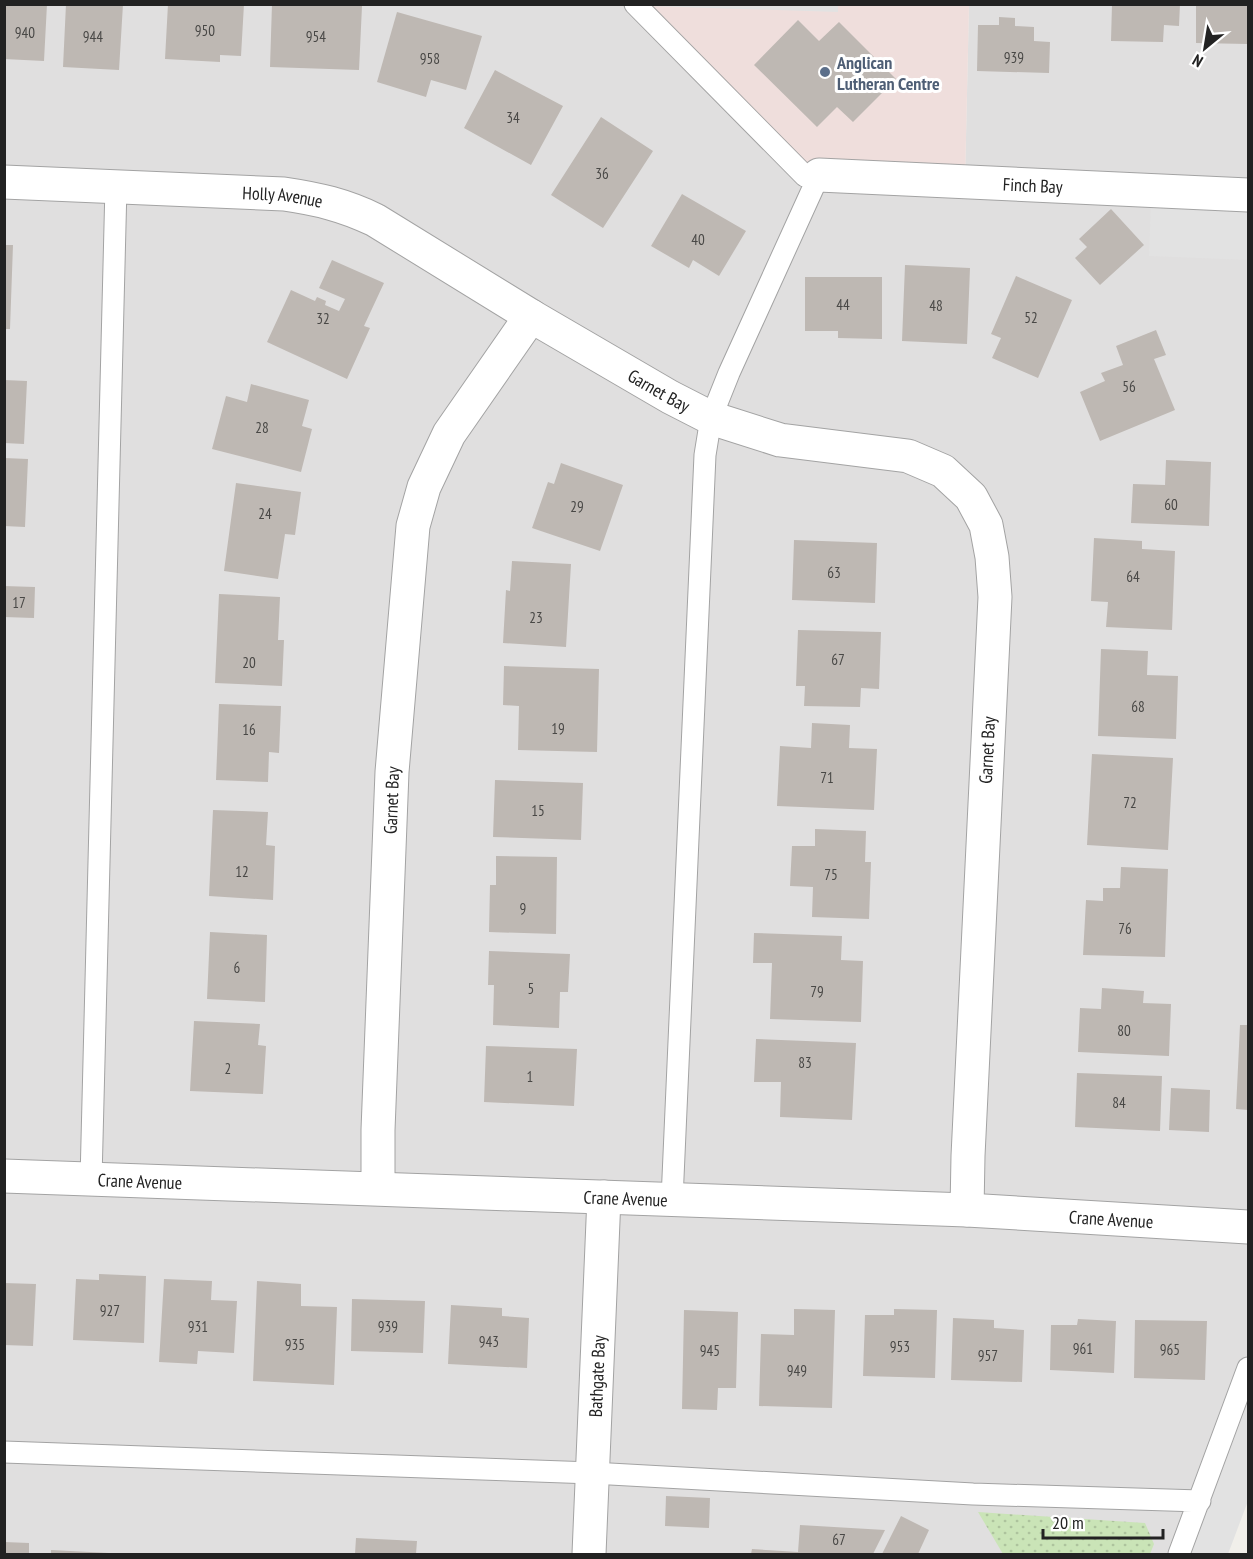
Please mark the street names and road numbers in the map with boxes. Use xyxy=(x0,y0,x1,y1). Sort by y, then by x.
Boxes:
street label: Finch Bay xyxy=(1002,172,1063,198)
street label: Holly Avenue xyxy=(242,181,325,212)
street label: Garnet Bay xyxy=(624,364,694,417)
street label: Garnet Bay xyxy=(974,715,1000,784)
street label: Garnet Bay xyxy=(378,765,404,834)
street label: Crane Avenue xyxy=(97,1168,182,1194)
street label: Crane Avenue xyxy=(583,1185,668,1211)
street label: Crane Avenue xyxy=(1068,1205,1154,1233)
street label: Bathgate Bay xyxy=(583,1334,610,1418)

